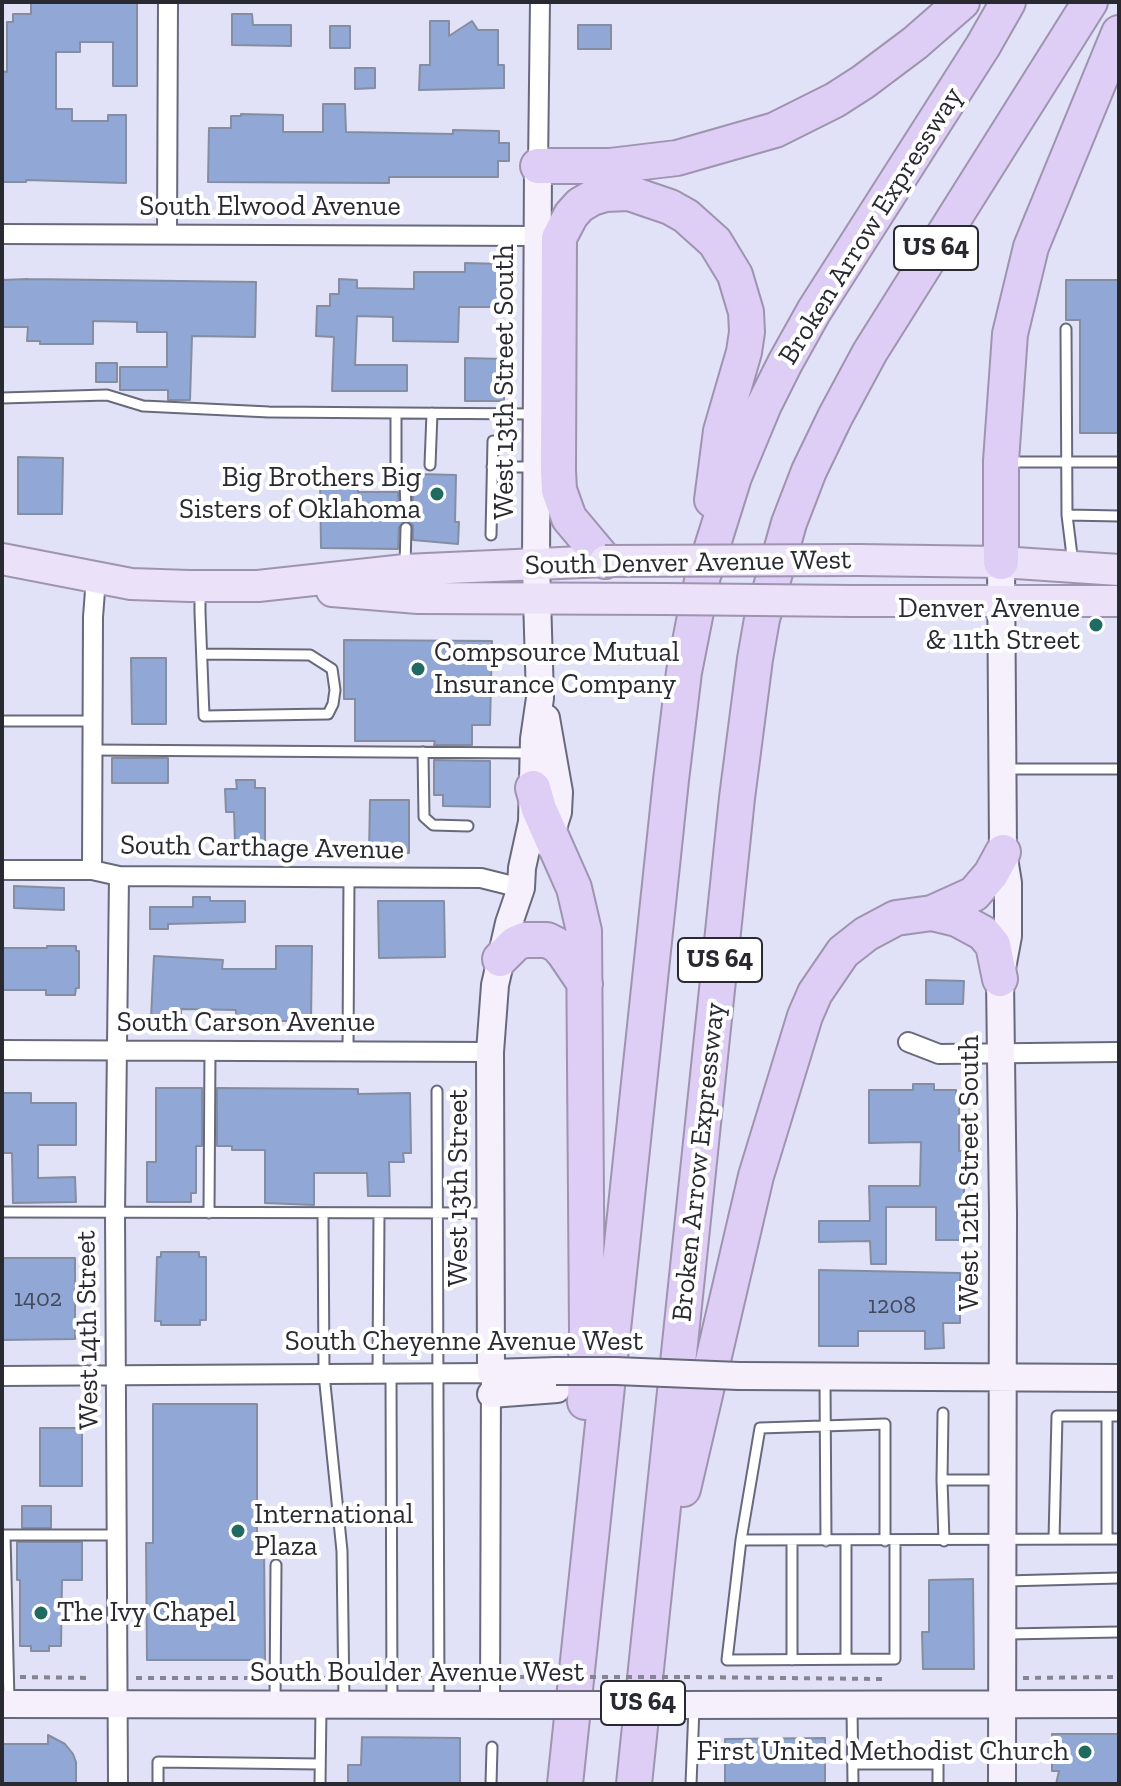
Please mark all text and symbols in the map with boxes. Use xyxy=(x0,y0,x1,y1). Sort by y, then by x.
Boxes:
street label: Broken Arrow Expressway xyxy=(772,81,970,371)
street label: South Elwood Avenue xyxy=(139,190,401,224)
road number: US 64 xyxy=(894,226,978,270)
street label: West 13th Street South xyxy=(488,244,522,520)
place label: Big Brothers Big Sisters of Oklahoma xyxy=(179,461,421,527)
marker: Big Brothers Big Sisters of Oklahoma xyxy=(428,485,446,503)
street label: South Denver Avenue West xyxy=(524,543,852,583)
place label: Denver Avenue & 11th Street xyxy=(898,592,1080,658)
marker: Denver Avenue & 11th Street xyxy=(1087,616,1105,634)
place label: Compsource Mutual Insurance Company xyxy=(434,636,679,702)
marker: Compsource Mutual Insurance Company xyxy=(409,660,427,678)
street label: South Carthage Avenue xyxy=(120,829,404,867)
road number: US 64 xyxy=(678,938,762,982)
street label: Broken Arrow Expressway xyxy=(666,1001,732,1323)
street label: South Carson Avenue xyxy=(117,1006,375,1040)
street label: West 12th Street South xyxy=(953,1035,987,1311)
street label: West 13th Street xyxy=(442,1089,476,1287)
street label: West 14th Street xyxy=(69,1230,107,1430)
house number: 1402 xyxy=(14,1285,62,1313)
house number: 1208 xyxy=(868,1292,916,1320)
street label: South Cheyenne Avenue West xyxy=(285,1325,643,1359)
place label: International Plaza xyxy=(254,1498,414,1564)
marker: International Plaza xyxy=(229,1522,247,1540)
place label: The Ivy Chapel xyxy=(57,1596,236,1630)
marker: The Ivy Chapel xyxy=(32,1604,50,1622)
street label: South Boulder Avenue West xyxy=(250,1656,584,1690)
road number: US 64 xyxy=(601,1681,685,1725)
place label: First United Methodist Church xyxy=(696,1735,1069,1769)
marker: First United Methodist Church xyxy=(1076,1743,1094,1761)

